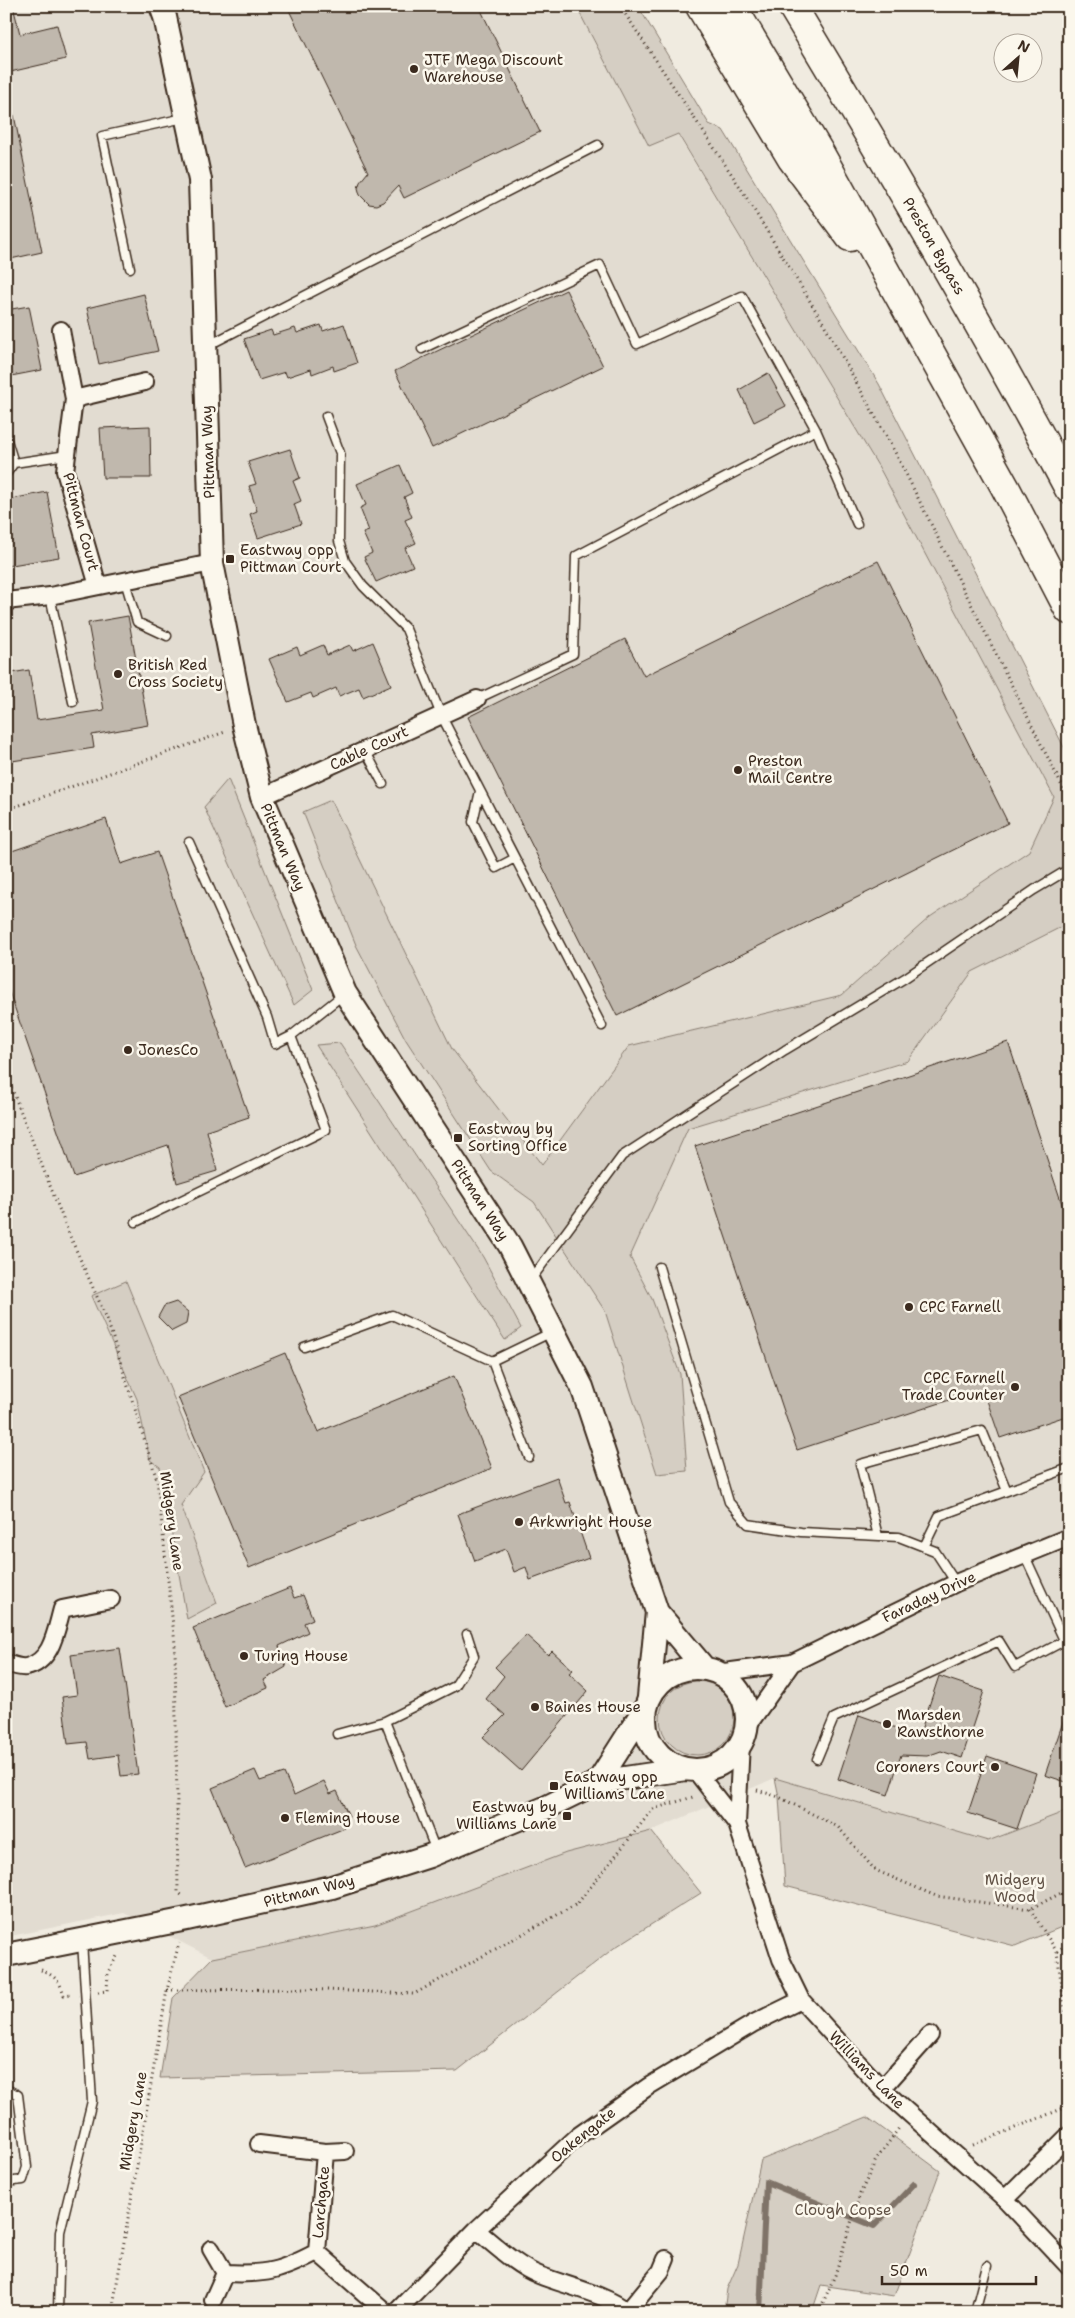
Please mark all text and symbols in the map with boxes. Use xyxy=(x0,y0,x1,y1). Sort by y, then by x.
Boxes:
north arrow xyxy=(992,32,1042,82)
text: N xyxy=(1015,36,1033,57)
place label: JTF Mega Discount Warehouse xyxy=(424,50,563,87)
marker: JTF Mega Discount Warehouse xyxy=(408,63,420,75)
street label: Preston Bypass xyxy=(898,194,970,298)
street label: Pittman Way xyxy=(196,405,220,499)
street label: Pittman Court xyxy=(58,470,104,574)
place label: Eastway opp Pittman Court xyxy=(240,540,341,577)
marker: Eastway opp Pittman Court xyxy=(224,553,236,565)
place label: British Red Cross Society xyxy=(128,655,223,692)
marker: British Red Cross Society xyxy=(112,668,124,680)
street label: Cable Court xyxy=(326,721,412,775)
place label: Preston Mail Centre xyxy=(748,751,833,788)
marker: Preston Mail Centre xyxy=(732,764,744,776)
street label: Pittman Way xyxy=(256,800,310,894)
place label: JonesCo xyxy=(138,1040,198,1060)
marker: JonesCo xyxy=(122,1044,134,1056)
place label: Eastway by Sorting Office xyxy=(468,1119,568,1156)
marker: Eastway by Sorting Office xyxy=(452,1132,464,1144)
street label: Pittman Way xyxy=(446,1155,514,1245)
place label: CPC Farnell xyxy=(919,1297,1001,1317)
marker: CPC Farnell xyxy=(903,1301,915,1313)
place label: CPC Farnell Trade Counter xyxy=(902,1368,1005,1405)
marker: CPC Farnell Trade Counter xyxy=(1009,1381,1021,1393)
street label: Midgery Lane xyxy=(155,1470,189,1572)
place label: Arkwright House xyxy=(529,1512,652,1532)
marker: Arkwright House xyxy=(513,1516,525,1528)
street label: Faraday Drive xyxy=(879,1567,979,1627)
place label: Turing House xyxy=(254,1646,348,1666)
marker: Turing House xyxy=(238,1650,250,1662)
place label: Baines House xyxy=(545,1697,641,1717)
marker: Baines House xyxy=(529,1701,541,1713)
place label: Marsden Rawsthorne xyxy=(897,1705,985,1742)
marker: Marsden Rawsthorne xyxy=(881,1718,893,1730)
place label: Coroners Court xyxy=(876,1757,985,1777)
marker: Coroners Court xyxy=(989,1761,1001,1773)
place label: Eastway opp Williams Lane xyxy=(564,1767,665,1804)
marker: Eastway opp Williams Lane xyxy=(548,1780,560,1792)
place label: Eastway by Williams Lane xyxy=(456,1797,557,1834)
place label: Fleming House xyxy=(295,1808,400,1828)
marker: Eastway by Williams Lane xyxy=(561,1810,573,1822)
marker: Fleming House xyxy=(279,1812,291,1824)
street label: Pittman Way xyxy=(261,1870,357,1912)
park label: Midgery Wood xyxy=(985,1870,1045,1907)
street label: Williams Lane xyxy=(825,2027,909,2113)
street label: Midgery Lane xyxy=(114,2070,152,2172)
street label: Oakengate xyxy=(546,2103,620,2167)
street label: Larchgate xyxy=(308,2165,334,2239)
park label: Clough Copse xyxy=(795,2200,891,2220)
scale bar xyxy=(882,2253,1036,2285)
text: 50 m xyxy=(890,2261,928,2281)

